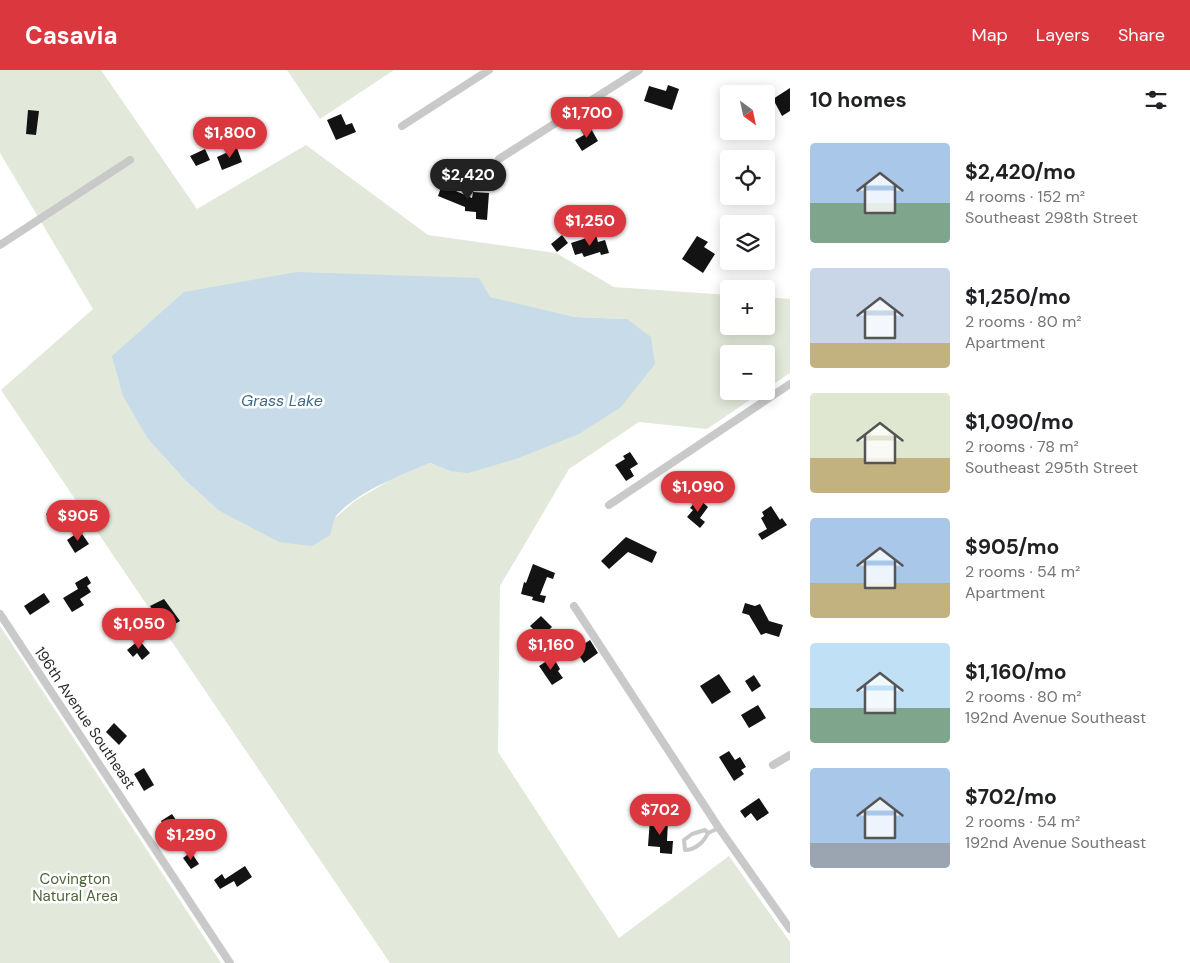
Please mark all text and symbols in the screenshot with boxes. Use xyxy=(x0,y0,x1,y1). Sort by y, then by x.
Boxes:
text: Casavia xyxy=(25,20,117,51)
text: Map xyxy=(972,23,1008,47)
text: Layers xyxy=(1036,23,1090,47)
text: Share xyxy=(1118,23,1165,47)
north arrow xyxy=(720,85,775,140)
map controls xyxy=(720,85,775,400)
text: 10 homes xyxy=(810,86,907,114)
icon: filters xyxy=(1142,86,1170,114)
pin: $1,700 xyxy=(546,97,628,139)
text: $1,700 xyxy=(562,102,612,123)
pin: $1,800 xyxy=(189,116,271,159)
text: $1,800 xyxy=(204,122,256,143)
button: locate xyxy=(720,150,775,205)
pin: $2,420 xyxy=(427,158,509,201)
text: $2,420/mo xyxy=(965,158,1076,186)
icon: home xyxy=(850,163,910,223)
text: $2,420 xyxy=(441,164,495,185)
text: 4 rooms · 152 m² xyxy=(965,186,1085,207)
pin: $1,250 xyxy=(549,204,631,247)
text: Southeast 298th Street xyxy=(965,207,1138,228)
text: $1,250 xyxy=(565,210,615,231)
button: layers xyxy=(720,215,775,270)
button: + xyxy=(720,280,775,335)
text: $1,250/mo xyxy=(965,283,1071,311)
icon: home xyxy=(850,288,910,348)
text: 2 rooms · 80 m² xyxy=(965,311,1082,332)
text: Apartment xyxy=(965,332,1045,353)
button: − xyxy=(720,345,775,400)
water label: Grass Lake xyxy=(241,390,323,411)
text: $1,090/mo xyxy=(965,408,1074,436)
icon: home xyxy=(850,413,910,473)
text: 2 rooms · 78 m² xyxy=(965,436,1079,457)
text: Southeast 295th Street xyxy=(965,457,1138,478)
pin: $1,090 xyxy=(657,470,739,513)
text: $1,090 xyxy=(672,476,724,497)
pin: $905 xyxy=(48,500,108,542)
text: $905 xyxy=(57,505,99,526)
text: $905/mo xyxy=(965,533,1059,561)
icon: home xyxy=(850,538,910,598)
text: 2 rooms · 54 m² xyxy=(965,561,1080,582)
text: Apartment xyxy=(965,582,1045,603)
pin: $1,050 xyxy=(98,608,180,650)
text: $1,050 xyxy=(113,613,165,634)
pin: $1,160 xyxy=(510,628,592,671)
text: $1,160 xyxy=(528,634,574,655)
street label: 196th Avenue Southeast xyxy=(30,643,140,793)
text: $1,160/mo xyxy=(965,658,1067,686)
icon: home xyxy=(850,663,910,723)
text: 2 rooms · 80 m² xyxy=(965,686,1082,707)
text: 192nd Avenue Southeast xyxy=(965,707,1146,728)
text: $702/mo xyxy=(965,783,1057,811)
icon: home xyxy=(850,788,910,848)
pin: $702 xyxy=(630,794,690,836)
text: $702 xyxy=(641,799,679,820)
text: 2 rooms · 54 m² xyxy=(965,811,1080,832)
pin: $1,290 xyxy=(150,818,232,861)
text: $1,290 xyxy=(166,824,216,845)
text: 192nd Avenue Southeast xyxy=(965,832,1146,853)
park label: Covington Natural Area xyxy=(32,869,118,906)

